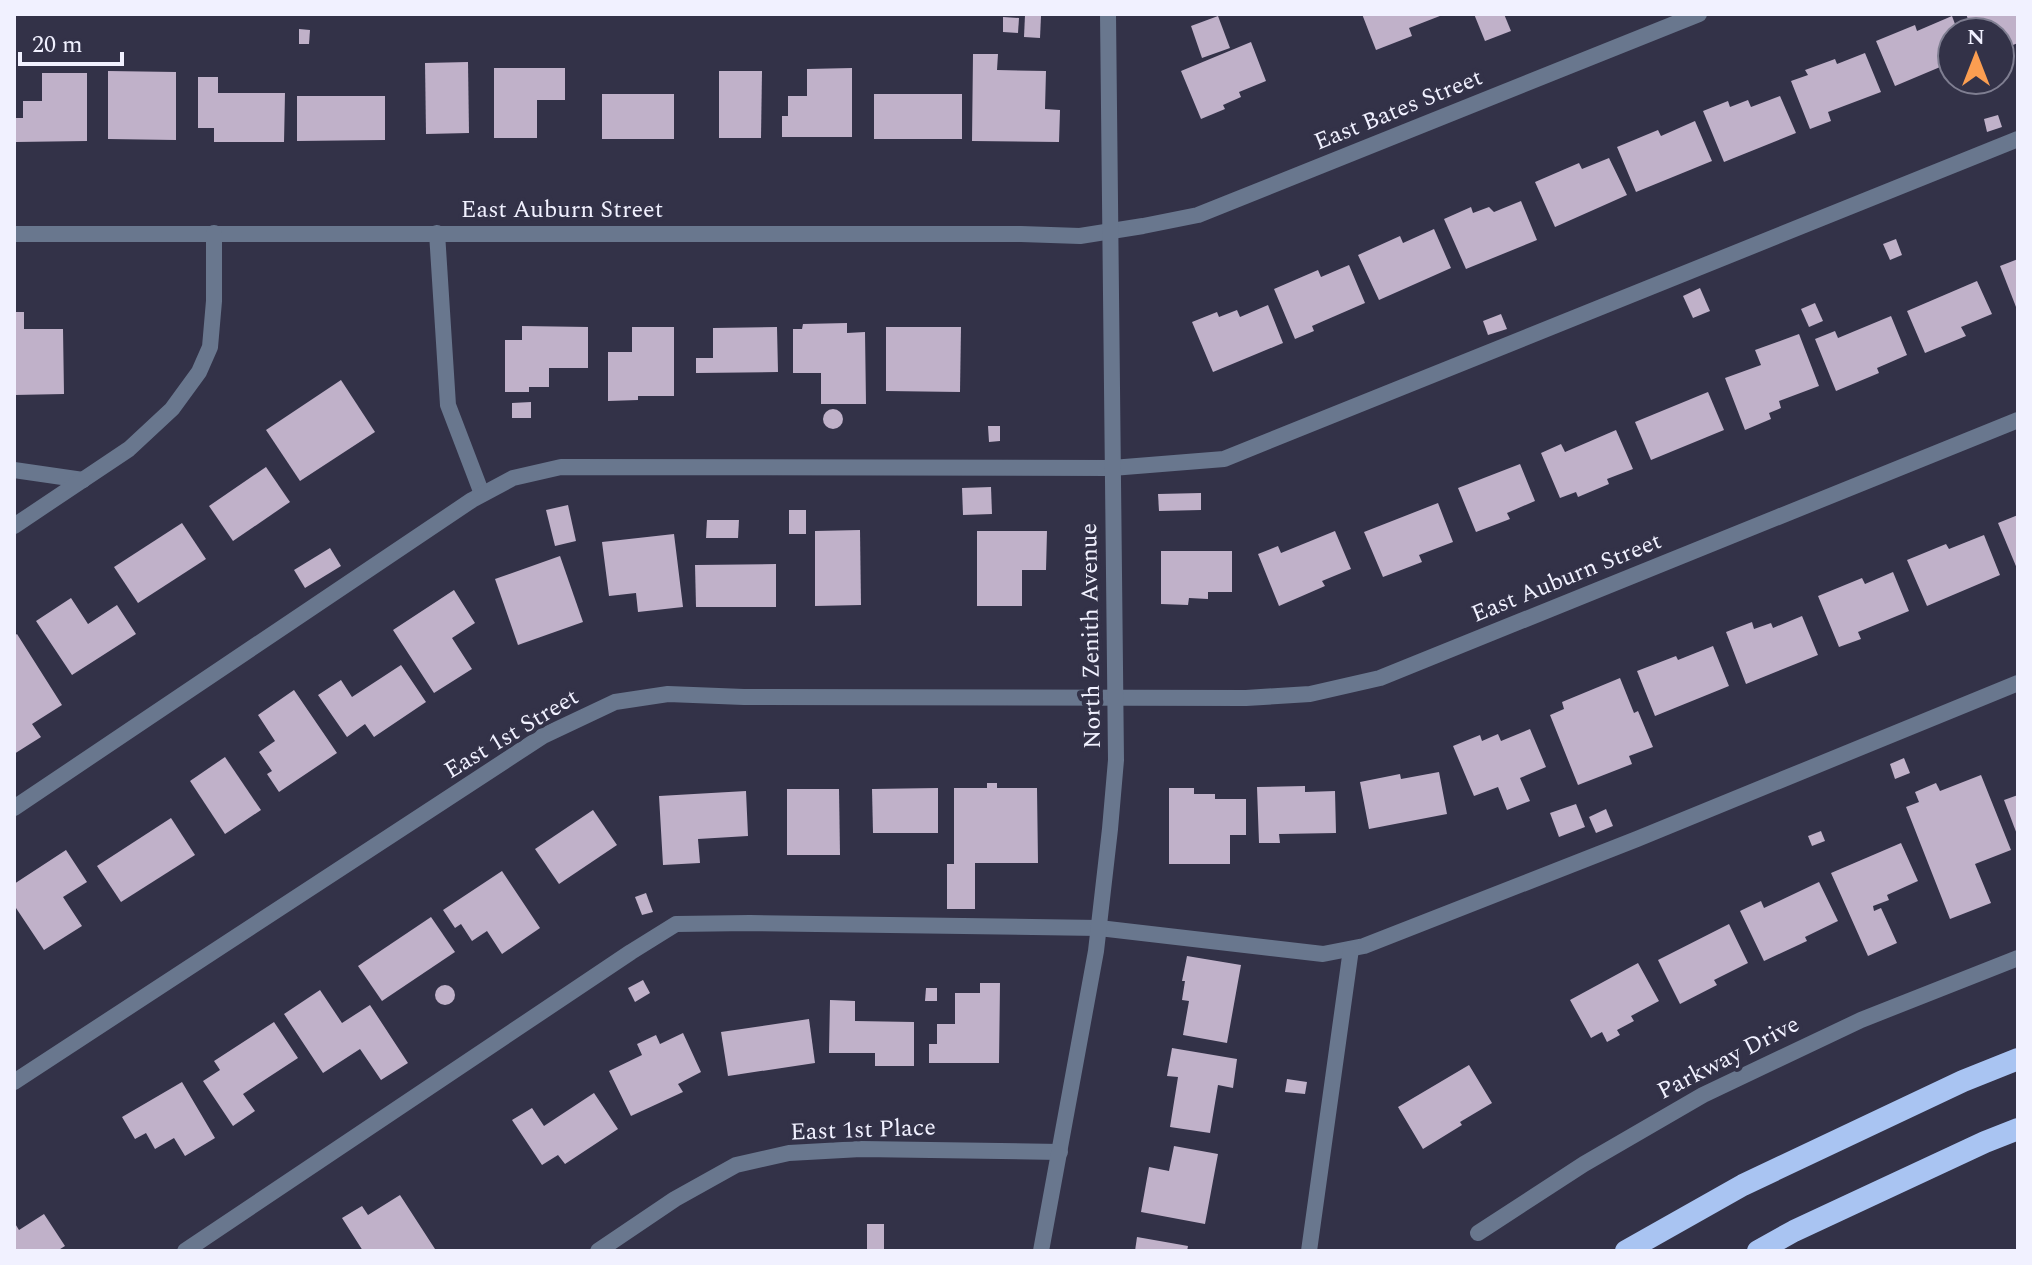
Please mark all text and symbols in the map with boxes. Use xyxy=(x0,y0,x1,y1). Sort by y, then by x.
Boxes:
scale bar xyxy=(20,16,122,66)
north arrow xyxy=(1936,16,2016,96)
text: N xyxy=(1967,21,1985,54)
text: 20 m xyxy=(32,27,83,63)
street label: East Bates Street xyxy=(1309,60,1488,160)
street label: East Auburn Street xyxy=(461,192,663,228)
street label: North Zenith Avenue xyxy=(1071,523,1111,749)
street label: East Auburn Street xyxy=(1466,523,1667,633)
street label: East 1st Street xyxy=(437,679,586,788)
street label: Parkway Drive xyxy=(1651,1007,1806,1109)
street label: East 1st Place xyxy=(790,1109,937,1151)

